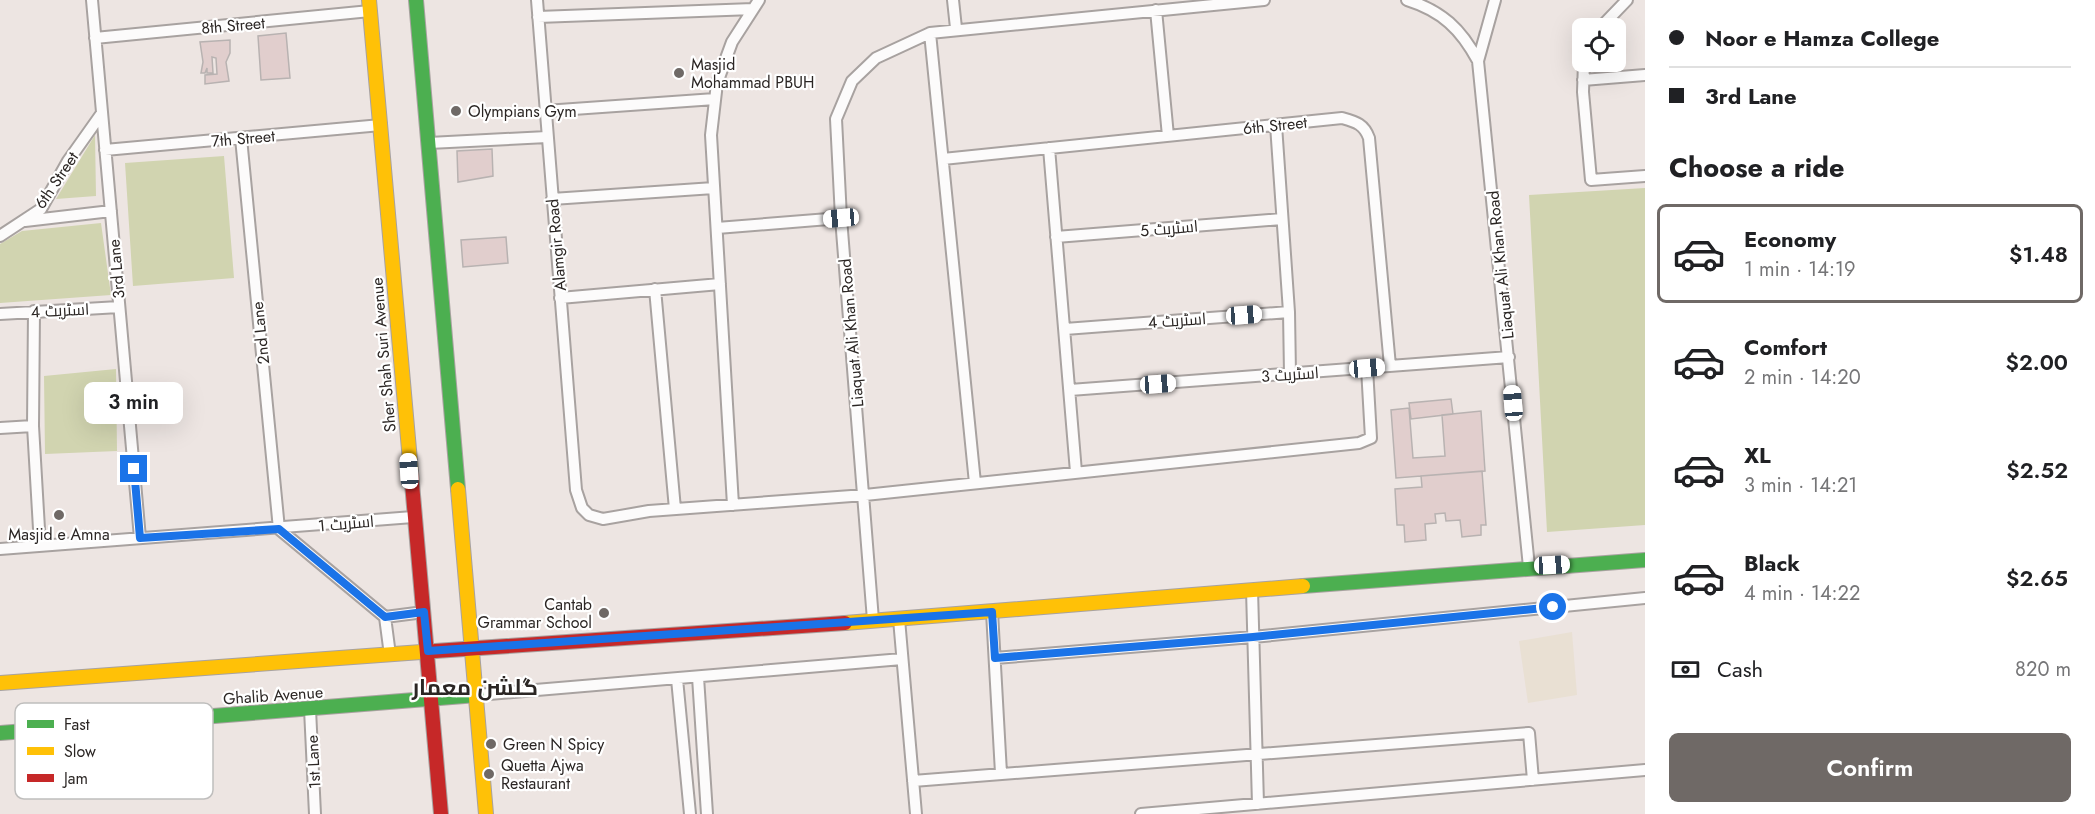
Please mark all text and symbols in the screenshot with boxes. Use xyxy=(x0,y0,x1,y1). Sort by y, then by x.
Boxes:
street label: 8th Street xyxy=(200,11,266,40)
map controls xyxy=(1572,18,1626,72)
button: locate xyxy=(1572,18,1626,72)
text: Noor e Hamza College xyxy=(1705,22,1939,54)
place label: Masjid Mohammad PBUH xyxy=(691,53,815,94)
marker: Masjid Mohammad PBUH xyxy=(672,66,686,80)
text: 3rd Lane xyxy=(1705,80,1797,112)
place label: Olympians Gym xyxy=(468,100,577,123)
marker: Olympians Gym xyxy=(449,104,463,118)
street label: 6th Street xyxy=(1242,111,1308,140)
street label: 7th Street xyxy=(210,124,276,153)
street label: 6th Street xyxy=(29,147,84,213)
text: Choose a ride xyxy=(1669,148,1844,187)
street label: Liaquat Ali Khan Road xyxy=(1481,190,1520,340)
street label: Alamgir Road xyxy=(541,198,572,292)
car xyxy=(822,207,860,229)
street label: اسٹریٹ 5 xyxy=(1139,215,1199,242)
text: Economy xyxy=(1744,223,1836,255)
icon: car xyxy=(1672,227,1726,281)
street label: 3rd Lane xyxy=(102,238,131,300)
text: $1.48 xyxy=(2009,238,2068,270)
text: 1 min · 14:19 xyxy=(1744,255,1855,284)
street label: Liaquat Ali Khan Road xyxy=(834,258,869,408)
street label: Sher Shah Suri Avenue xyxy=(365,277,402,433)
street label: اسٹریٹ 4 xyxy=(30,297,90,324)
street label: 2nd Lane xyxy=(246,300,275,365)
car xyxy=(1225,305,1263,325)
street label: اسٹریٹ 4 xyxy=(1147,307,1207,334)
text: Comfort xyxy=(1744,331,1827,363)
icon: car xyxy=(1672,335,1726,389)
text: $2.00 xyxy=(2006,346,2068,378)
car xyxy=(1348,357,1386,379)
street label: اسٹریٹ 3 xyxy=(1260,361,1320,388)
text: 2 min · 14:20 xyxy=(1744,363,1861,392)
car xyxy=(1139,374,1177,394)
callout: 3 min xyxy=(84,382,184,424)
car xyxy=(1502,384,1524,422)
text: 3 min xyxy=(108,388,159,417)
text: XL xyxy=(1744,439,1771,471)
icon: car xyxy=(1672,443,1726,497)
car xyxy=(399,452,419,490)
text: $2.52 xyxy=(2006,454,2068,486)
route end xyxy=(120,455,147,482)
text: 3 min · 14:21 xyxy=(1744,471,1857,500)
marker: Masjid e Amna xyxy=(52,508,66,522)
street label: اسٹریٹ 1 xyxy=(317,510,375,537)
place label: Masjid e Amna xyxy=(8,523,110,546)
text: Black xyxy=(1744,547,1800,579)
icon: car xyxy=(1672,551,1726,605)
car xyxy=(1534,555,1570,575)
text: $2.65 xyxy=(2006,562,2068,594)
text: 4 min · 14:22 xyxy=(1744,579,1860,608)
place label: Cantab Grammar School xyxy=(478,593,592,634)
route start xyxy=(1539,593,1566,620)
marker: Cantab Grammar School xyxy=(597,606,611,620)
icon: cash xyxy=(1669,653,1702,686)
text: Cash xyxy=(1717,653,1763,685)
text: 820 m xyxy=(2015,655,2071,684)
district label: گلشن معمار xyxy=(411,671,538,703)
street label: Ghalib Avenue xyxy=(222,681,324,710)
legend xyxy=(15,703,213,799)
text: Fast xyxy=(64,713,90,736)
place label: Green N Spicy xyxy=(503,733,605,756)
button: Confirm xyxy=(1669,733,2071,802)
street label: 1st Lane xyxy=(301,734,326,789)
marker: Green N Spicy xyxy=(484,737,498,751)
text: Slow xyxy=(64,740,96,763)
place label: Quetta Ajwa Restaurant xyxy=(501,754,584,795)
text: Jam xyxy=(62,767,88,790)
marker: Quetta Ajwa Restaurant xyxy=(482,767,496,781)

